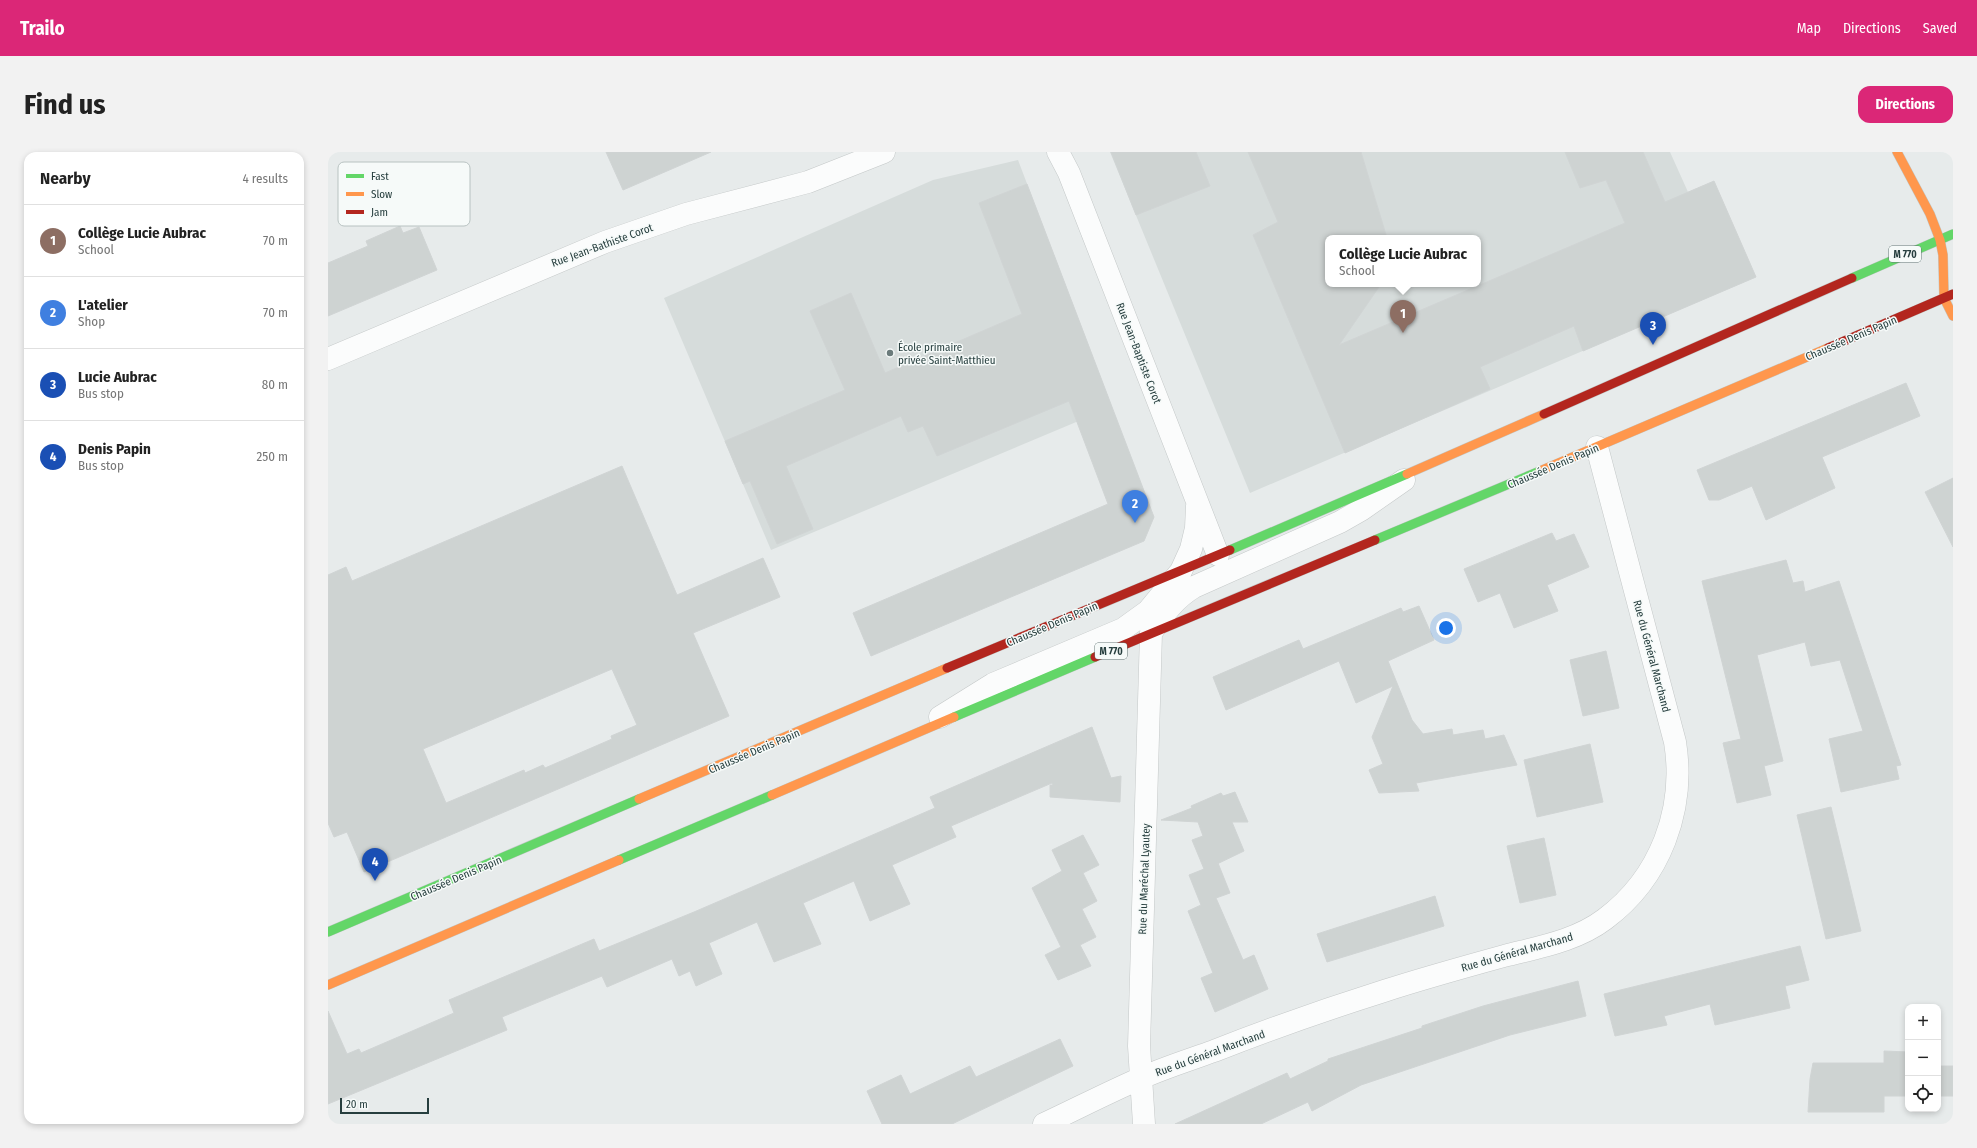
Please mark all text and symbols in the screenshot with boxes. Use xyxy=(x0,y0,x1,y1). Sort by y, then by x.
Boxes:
text: Trailo xyxy=(20,17,65,40)
text: Map xyxy=(1797,20,1821,37)
text: Directions xyxy=(1843,20,1901,37)
text: Saved xyxy=(1923,20,1957,37)
button: Directions xyxy=(1858,86,1953,123)
text: Find us xyxy=(24,88,106,121)
legend xyxy=(338,162,470,226)
text: Nearby xyxy=(40,168,91,189)
text: Fast xyxy=(371,170,389,183)
text: 4 results xyxy=(242,171,288,186)
text: Slow xyxy=(371,188,392,201)
text: Jam xyxy=(371,206,388,219)
street label: Rue Jean-Bathiste Corot xyxy=(550,221,655,270)
text: Collège Lucie Aubrac xyxy=(78,224,206,242)
text: 1 xyxy=(50,233,56,248)
text: 70 m xyxy=(263,233,288,248)
popup xyxy=(1325,235,1481,287)
text: School xyxy=(78,242,114,257)
text: Collège Lucie Aubrac xyxy=(1339,245,1467,263)
road number: M 770 xyxy=(1889,246,1921,262)
text: School xyxy=(1339,263,1375,278)
text: L'atelier xyxy=(78,296,128,314)
pin: 1 xyxy=(1390,300,1416,333)
street label: Rue Jean-Baptiste Corot xyxy=(1113,301,1164,406)
text: 2 xyxy=(50,305,56,320)
text: 70 m xyxy=(263,305,288,320)
pin: 3 xyxy=(1640,312,1666,345)
street label: Chaussée Denis Papin xyxy=(1804,313,1899,364)
text: Shop xyxy=(78,314,105,329)
place label: École primaire privée Saint-Matthieu xyxy=(898,340,996,367)
marker: École primaire privée Saint-Matthieu xyxy=(885,348,895,358)
text: Lucie Aubrac xyxy=(78,368,157,386)
text: 3 xyxy=(50,377,56,392)
text: 80 m xyxy=(262,377,288,392)
text: Bus stop xyxy=(78,386,124,401)
text: Denis Papin xyxy=(78,440,151,458)
street label: Chaussée Denis Papin xyxy=(1506,441,1601,492)
text: 4 xyxy=(50,449,56,464)
text: 250 m xyxy=(256,449,288,464)
text: Bus stop xyxy=(78,458,124,473)
pin: 2 xyxy=(1122,490,1148,523)
street label: Chaussée Denis Papin xyxy=(1005,599,1100,650)
street label: Rue du Général Marchand xyxy=(1630,599,1673,714)
your location xyxy=(1436,618,1456,638)
road number: M 770 xyxy=(1095,643,1127,659)
street label: Chaussée Denis Papin xyxy=(707,726,802,777)
street label: Rue du Maréchal Lyautey xyxy=(1136,823,1153,935)
pin: 4 xyxy=(362,848,388,881)
street label: Chaussée Denis Papin xyxy=(409,853,504,904)
street label: Rue du Général Marchand xyxy=(1460,930,1574,975)
map controls xyxy=(1905,1004,1941,1112)
button: + xyxy=(1905,1004,1941,1040)
street label: Rue du Général Marchand xyxy=(1154,1028,1267,1079)
button: − xyxy=(1905,1040,1941,1076)
button: locate xyxy=(1905,1076,1941,1112)
scale bar xyxy=(340,1096,429,1115)
text: 20 m xyxy=(346,1098,368,1111)

